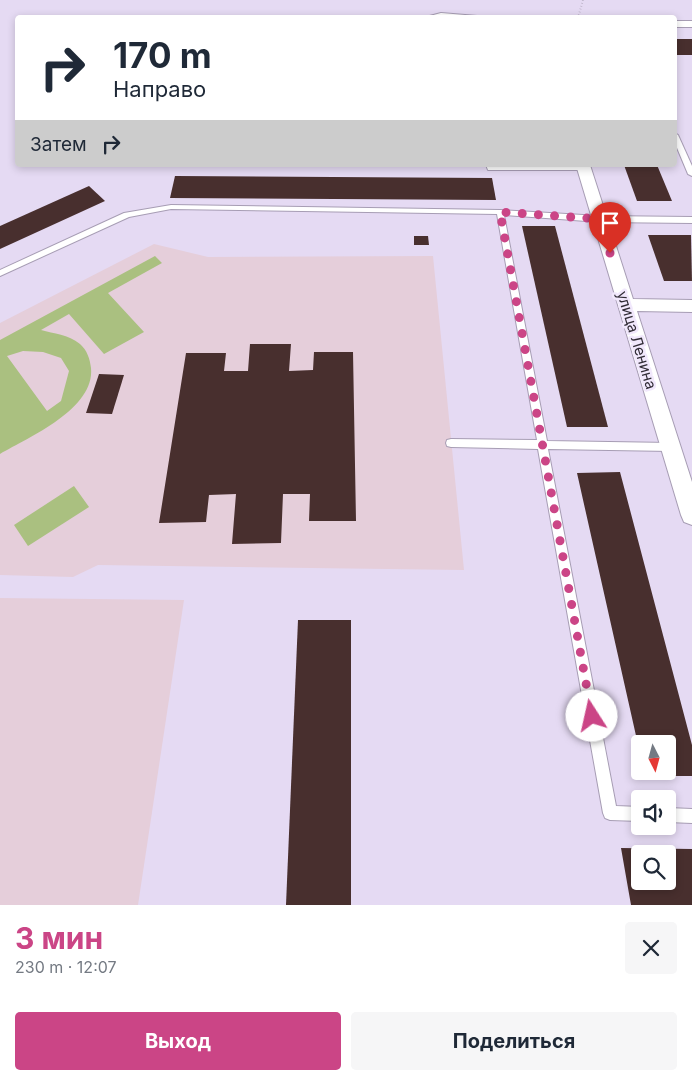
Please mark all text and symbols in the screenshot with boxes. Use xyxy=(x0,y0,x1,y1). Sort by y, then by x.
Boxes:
text: 170 m xyxy=(113,34,212,76)
icon: right xyxy=(30,35,95,100)
text: Направо xyxy=(113,76,206,102)
icon: right xyxy=(97,130,125,158)
text: Затем xyxy=(30,133,87,156)
pin xyxy=(589,202,631,253)
icon: arrive xyxy=(596,209,624,237)
street label: улица Ленина xyxy=(613,289,661,391)
position arrow xyxy=(565,689,617,741)
north arrow xyxy=(631,735,676,780)
map controls xyxy=(631,735,676,890)
button: sound xyxy=(631,790,676,835)
button: search xyxy=(631,845,676,890)
text: 3 мин xyxy=(15,920,103,956)
button: close xyxy=(625,922,677,974)
text: 230 m · 12:07 xyxy=(15,957,117,977)
button: Выход xyxy=(15,1012,341,1070)
button: Поделиться xyxy=(351,1012,677,1070)

